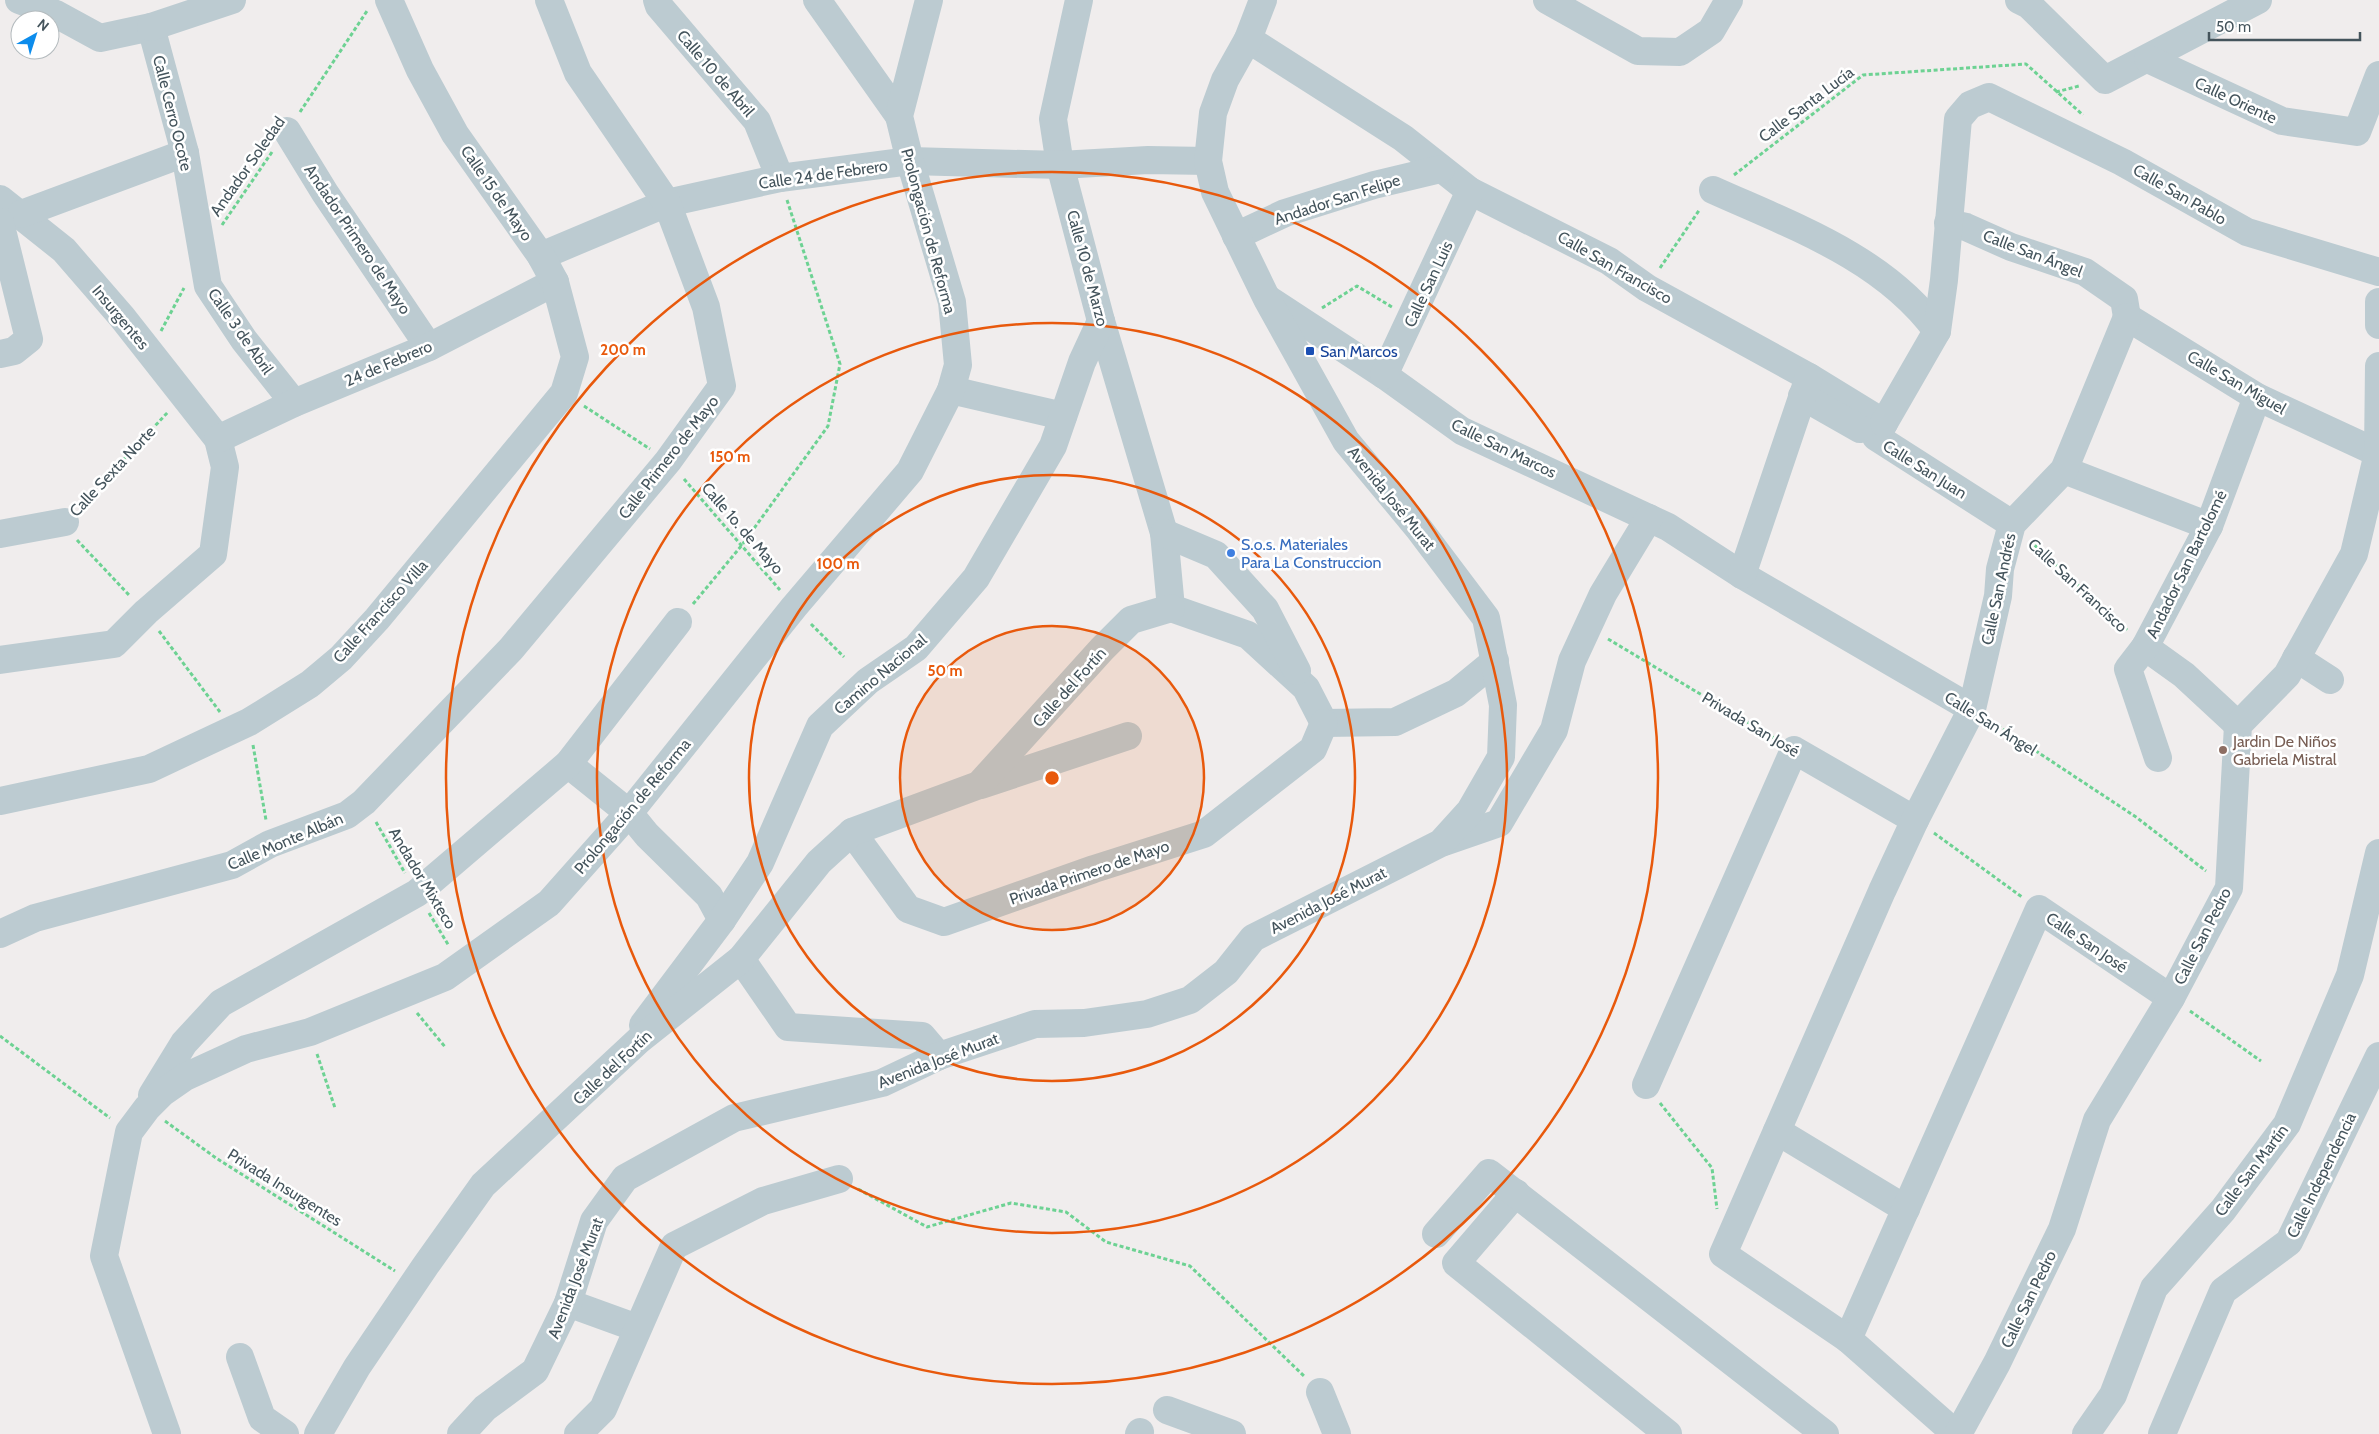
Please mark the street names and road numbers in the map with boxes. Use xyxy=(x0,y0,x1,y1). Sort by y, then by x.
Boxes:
street label: Calle 10 de Abril xyxy=(673,26,759,121)
street label: Calle Cerro Ocote xyxy=(149,53,196,173)
street label: Calle Santa Lucía xyxy=(1755,62,1858,146)
street label: Calle Oriente xyxy=(2192,73,2280,128)
street label: Andador Soledad xyxy=(206,113,289,220)
street label: Calle 15 de Mayo xyxy=(457,142,537,245)
street label: Prolongación de Reforma xyxy=(897,146,960,316)
street label: Calle 24 de Febrero xyxy=(757,156,889,193)
street label: Calle San Pablo xyxy=(2130,160,2230,229)
street label: Andador Primero de Mayo xyxy=(300,161,415,318)
street label: Andador San Felipe xyxy=(1272,170,1403,229)
street label: Calle 10 de Marzo xyxy=(1063,208,1112,328)
street label: Calle San Ángel xyxy=(1980,226,2085,281)
street label: Calle San Francisco xyxy=(1554,227,1675,308)
street label: Calle San Luis xyxy=(1400,238,1457,330)
street label: Insurgentes xyxy=(88,281,153,354)
street label: Calle 3 de Abril xyxy=(204,285,277,378)
street label: 24 de Febrero xyxy=(342,336,435,390)
street label: Calle San Miguel xyxy=(2184,346,2290,418)
street label: Calle Primero de Mayo xyxy=(614,392,723,523)
street label: Calle San Marcos xyxy=(1448,415,1560,482)
street label: Calle Sexta Norte xyxy=(66,422,159,521)
street label: Calle San Juan xyxy=(1879,436,1970,503)
street label: Avenida José Murat xyxy=(1344,443,1440,554)
street label: Calle 1o. de Mayo xyxy=(698,479,788,578)
street label: Andador San Bartolomé xyxy=(2142,487,2231,641)
street label: Calle San Andrés xyxy=(1977,531,2020,647)
street label: Calle San Francisco xyxy=(2024,534,2131,636)
street label: Calle Francisco Villa xyxy=(329,556,432,667)
street label: Camino Nacional xyxy=(830,630,931,719)
street label: Calle del Fortín xyxy=(1029,644,1110,731)
street label: Privada San José xyxy=(1699,688,1803,761)
street label: Calle San Ángel xyxy=(1941,688,2041,759)
street label: Prolongación de Reforma xyxy=(570,735,695,878)
street label: Calle Monte Albán xyxy=(225,809,346,874)
street label: Andador Mixteco xyxy=(385,824,460,933)
street label: Privada Primero de Mayo xyxy=(1007,836,1172,909)
street label: Avenida José Murat xyxy=(1267,863,1390,938)
street label: Calle San Pedro xyxy=(2170,884,2235,988)
street label: Calle San José xyxy=(2043,908,2131,977)
street label: Calle del Fortín xyxy=(569,1026,656,1109)
street label: Avenida José Murat xyxy=(875,1028,1002,1092)
street label: Calle Independencia xyxy=(2283,1109,2360,1241)
street label: Calle San Martín xyxy=(2211,1121,2292,1220)
street label: Privada Insurgentes xyxy=(224,1145,346,1230)
street label: Avenida José Murat xyxy=(544,1215,607,1341)
street label: Calle San Pedro xyxy=(1997,1247,2060,1351)

